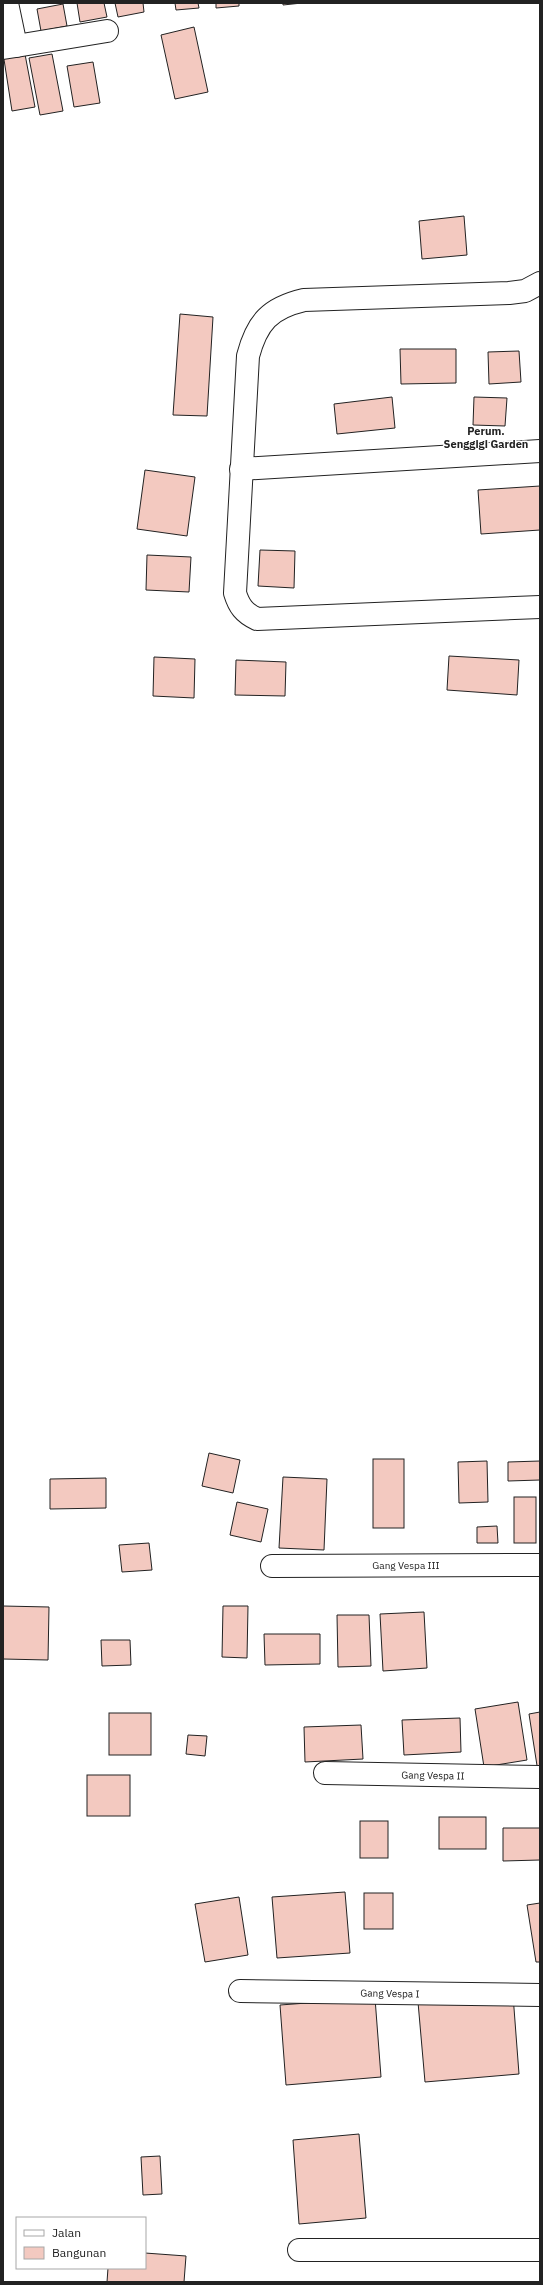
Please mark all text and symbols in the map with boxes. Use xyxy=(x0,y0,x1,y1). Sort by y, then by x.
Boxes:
district label: Perum. Senggigi Garden xyxy=(444,424,528,451)
street label: Gang Vespa III xyxy=(372,1559,440,1572)
street label: Gang Vespa II xyxy=(401,1768,465,1783)
street label: Gang Vespa I xyxy=(360,1986,420,2001)
legend xyxy=(16,2217,146,2269)
text: Jalan xyxy=(52,2225,81,2240)
text: Bangunan xyxy=(52,2245,106,2260)

